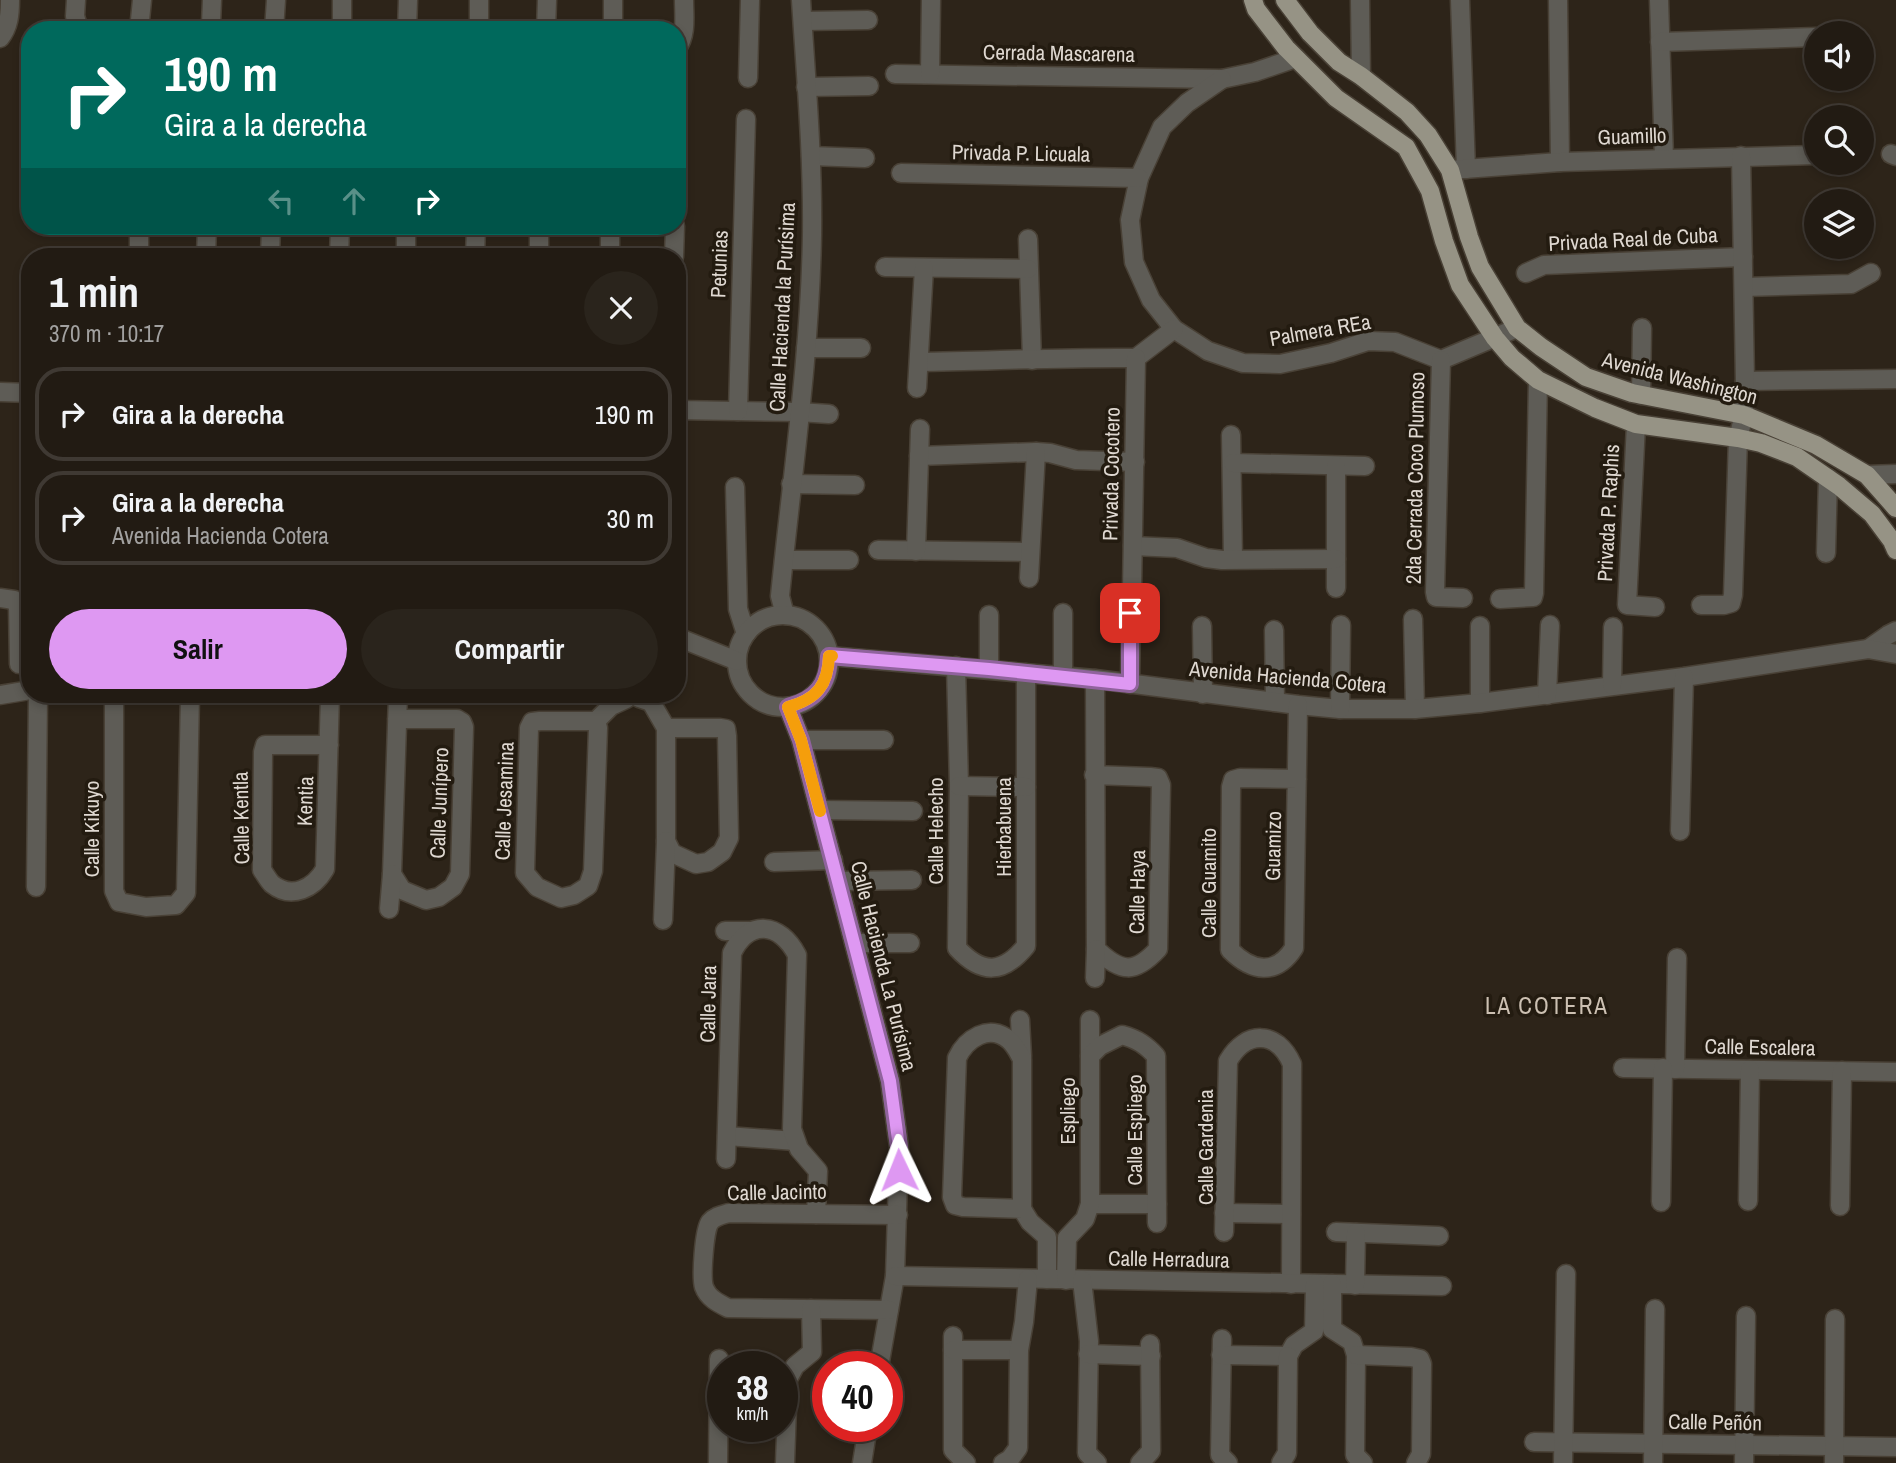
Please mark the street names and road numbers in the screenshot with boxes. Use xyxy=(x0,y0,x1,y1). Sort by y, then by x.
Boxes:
street label: Cerrada Mascarena xyxy=(983,37,1136,69)
street label: Guamillo xyxy=(1597,120,1667,152)
street label: Privada P. Licuala xyxy=(951,137,1091,169)
street label: Calle Hacienda la Purísima xyxy=(762,201,802,412)
street label: Privada Real de Cuba xyxy=(1548,220,1719,258)
street label: Petunias xyxy=(703,230,735,298)
street label: Palmera REa xyxy=(1267,307,1373,353)
street label: Avenida Washington xyxy=(1598,344,1761,411)
street label: 2da Cerrada Coco Plumoso xyxy=(1399,372,1431,584)
street label: Privada Cocotero xyxy=(1095,407,1127,541)
street label: Privada P. Raphis xyxy=(1590,444,1626,582)
street label: Avenida Hacienda Cotera xyxy=(1187,654,1388,700)
street label: Calle Jesamina xyxy=(487,741,521,861)
street label: Calle Junípero xyxy=(423,747,455,859)
street label: Calle Kentla xyxy=(226,771,256,865)
street label: Kentia xyxy=(290,775,320,826)
street label: Calle Helecho xyxy=(921,777,950,885)
street label: Hierbabuena xyxy=(989,777,1018,877)
street label: Calle Kikuyo xyxy=(77,781,106,877)
street label: Guamizo xyxy=(1258,811,1288,881)
street label: Calle Guamito xyxy=(1194,828,1223,938)
street label: Calle Haya xyxy=(1122,849,1152,934)
street label: Calle Hacienda La Purísima xyxy=(844,858,924,1074)
street label: Calle Jara xyxy=(693,965,723,1043)
street label: Calle Escalera xyxy=(1704,1032,1816,1062)
street label: Calle Espliego xyxy=(1120,1074,1149,1186)
street label: Espliego xyxy=(1053,1077,1082,1145)
street label: Calle Gardenia xyxy=(1191,1089,1220,1205)
street label: Calle Jacinto xyxy=(727,1177,827,1207)
street label: Calle Herradura xyxy=(1108,1243,1230,1275)
street label: Calle Peñón xyxy=(1668,1407,1762,1437)

